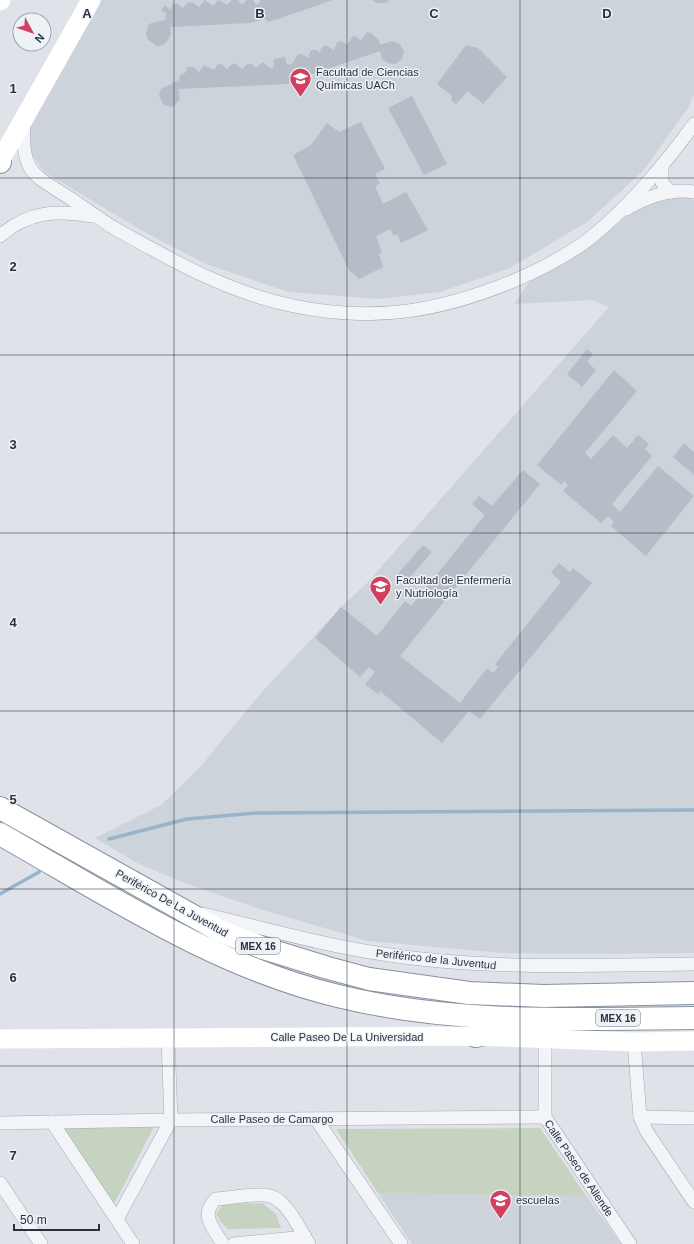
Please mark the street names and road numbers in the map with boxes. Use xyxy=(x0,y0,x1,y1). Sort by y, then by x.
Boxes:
street label: Periférico De La Juventud xyxy=(114,867,230,939)
road number: MEX 16 xyxy=(236,938,280,954)
street label: Periférico de la Juventud xyxy=(375,947,497,971)
road number: MEX 16 xyxy=(596,1010,640,1026)
street label: Calle Paseo De La Universidad xyxy=(271,1031,423,1043)
street label: Calle Paseo de Camargo xyxy=(211,1113,333,1125)
street label: Calle Paseo de Allende xyxy=(542,1117,616,1219)

